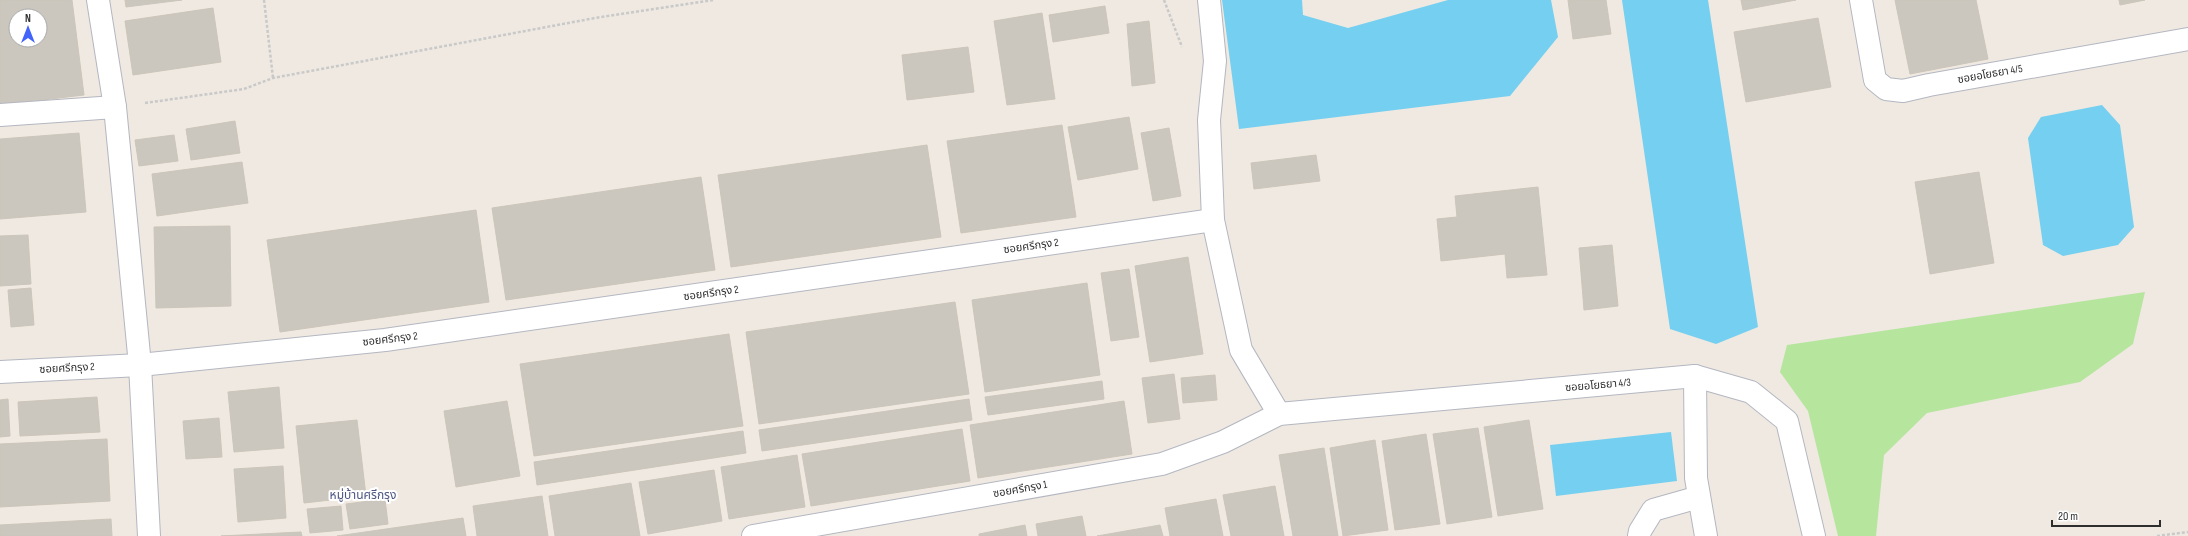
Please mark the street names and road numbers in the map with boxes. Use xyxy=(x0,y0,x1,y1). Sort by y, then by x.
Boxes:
street label: ซอยอโยธยา 4/5 xyxy=(1956,62,2024,86)
street label: ซอยศรีกรุง 2 xyxy=(1003,236,1060,256)
street label: ซอยศรีกรุง 2 xyxy=(683,283,740,303)
street label: ซอยศรีกรุง 2 xyxy=(362,329,419,349)
street label: ซอยศรีกรุง 2 xyxy=(39,360,95,376)
street label: ซอยอโยธยา 4/3 xyxy=(1565,376,1632,394)
street label: ซอยศรีกรุง 1 xyxy=(992,478,1048,500)

